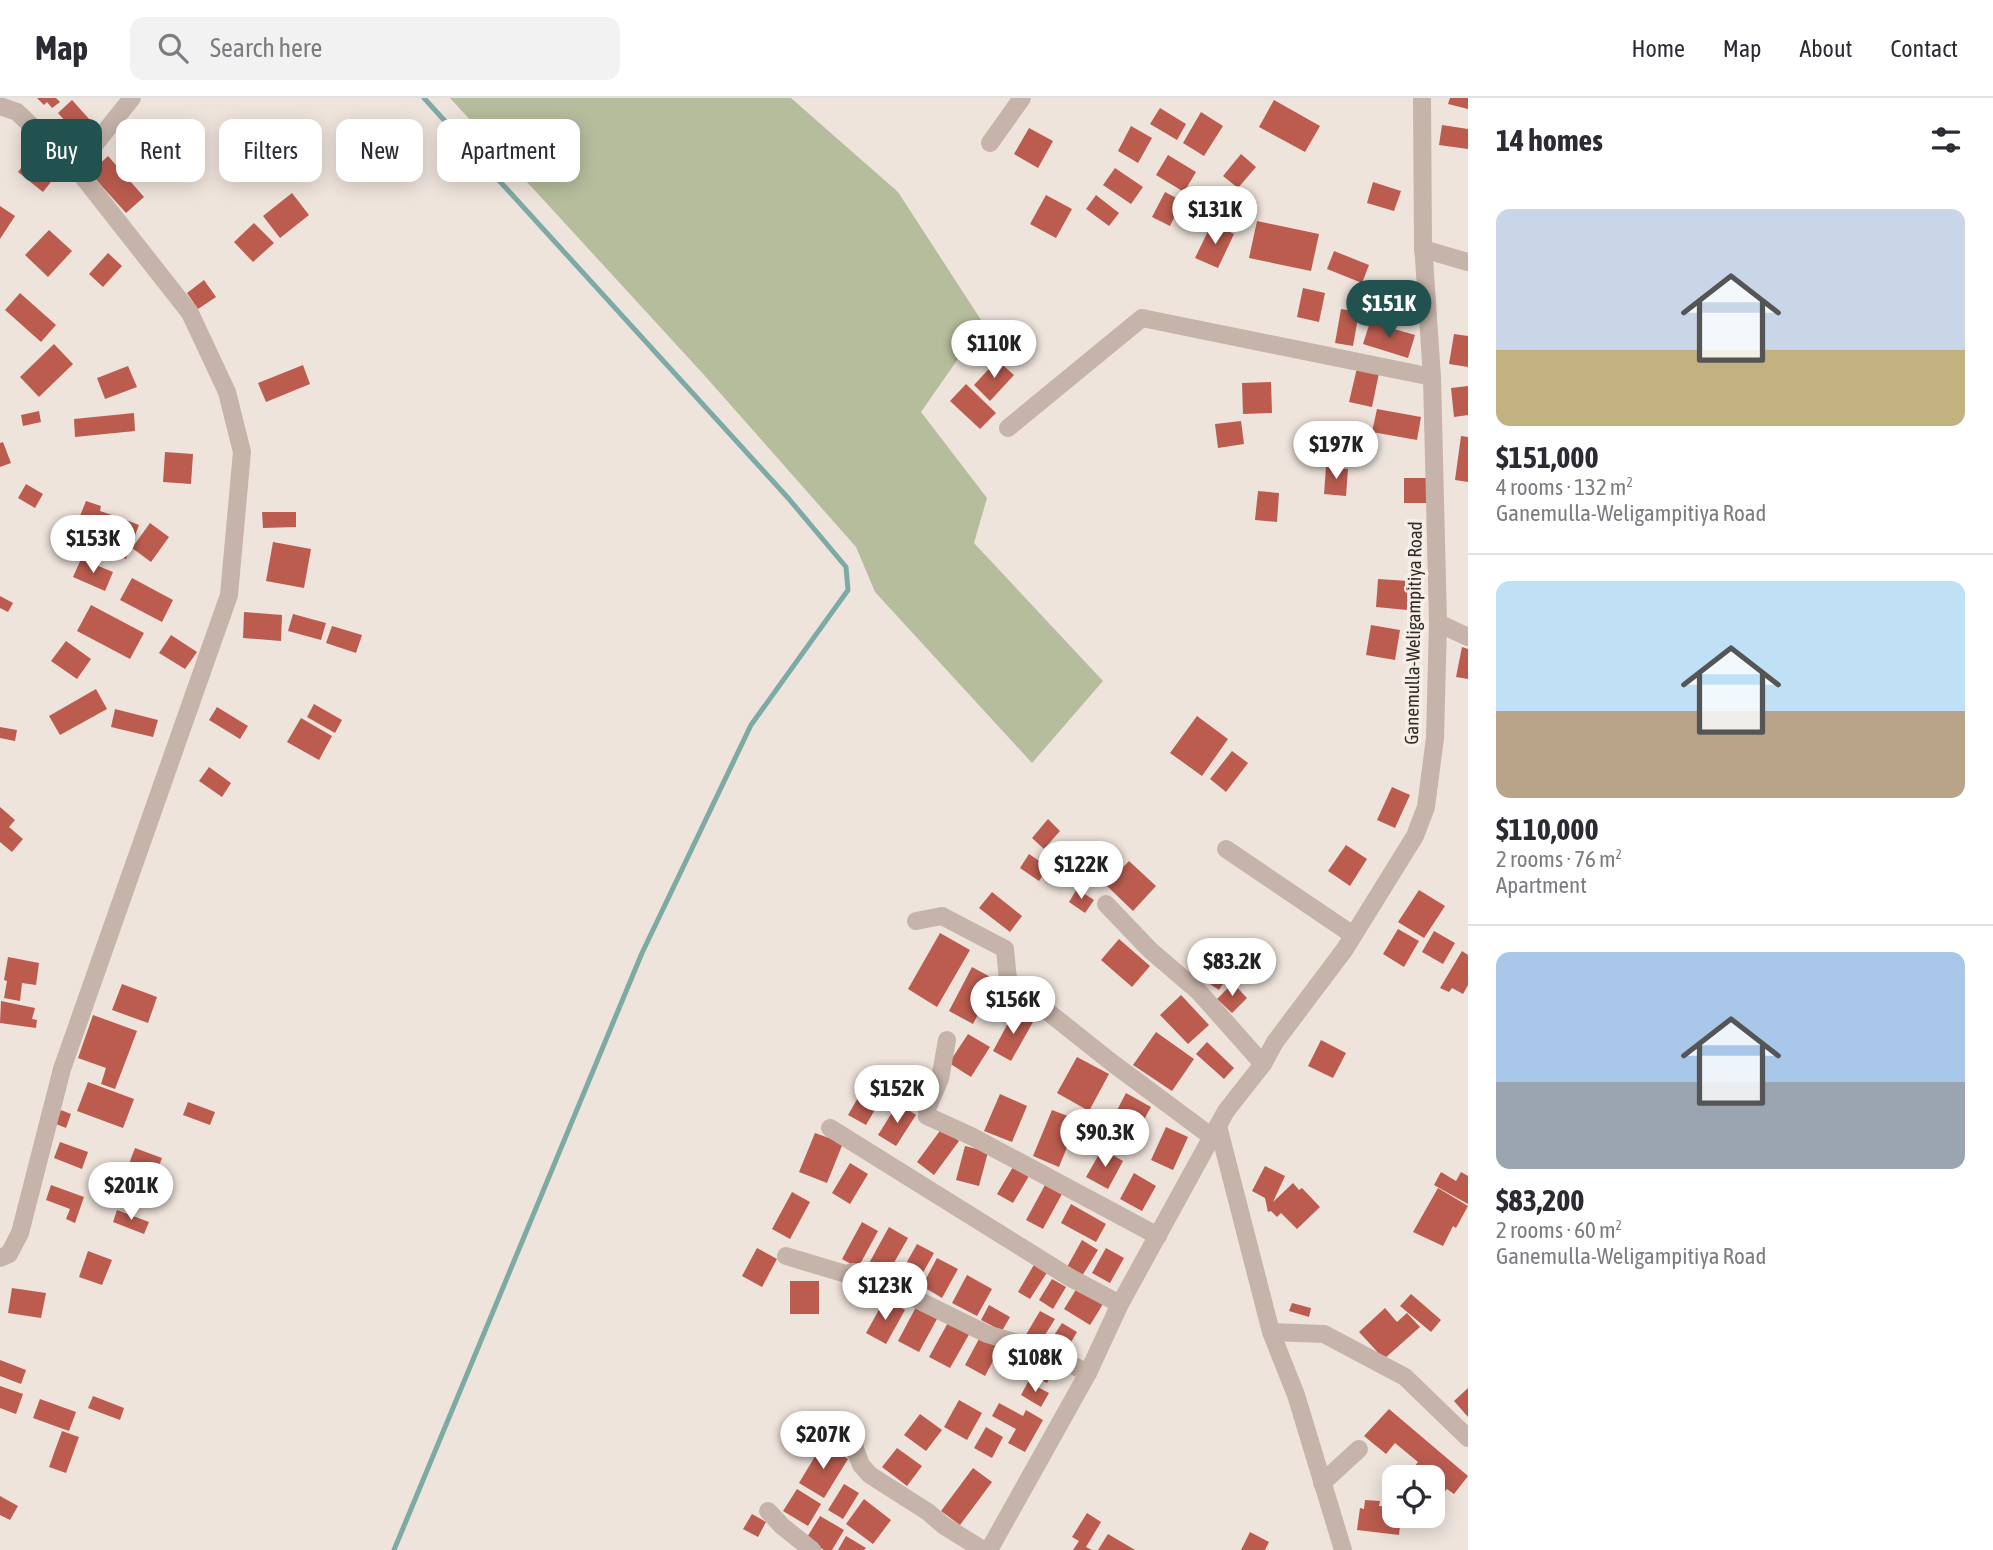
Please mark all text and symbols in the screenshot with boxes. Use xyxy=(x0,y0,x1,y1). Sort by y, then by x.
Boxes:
search box xyxy=(130,17,620,80)
text: Map xyxy=(35,29,88,67)
icon: search xyxy=(154,29,192,67)
text: Search here xyxy=(210,33,322,63)
text: Home xyxy=(1631,35,1685,62)
text: Map xyxy=(1723,35,1761,62)
text: About xyxy=(1799,35,1852,62)
text: Contact xyxy=(1890,35,1958,62)
chip: Buy xyxy=(21,119,102,182)
chip: Rent xyxy=(116,119,205,182)
chip: Filters xyxy=(219,119,322,182)
chip: New xyxy=(336,119,423,182)
chip: Apartment xyxy=(437,119,580,182)
icon: filters xyxy=(1927,121,1965,159)
text: 14 homes xyxy=(1496,123,1603,157)
pin: $131K xyxy=(1166,186,1264,246)
text: $131K xyxy=(1188,196,1242,222)
icon: home xyxy=(1668,255,1794,381)
pin: $151K xyxy=(1340,280,1438,340)
text: $151K xyxy=(1362,290,1416,316)
pin: $110K xyxy=(945,320,1043,380)
text: $110K xyxy=(967,330,1021,356)
pin: $197K xyxy=(1287,422,1385,481)
text: $197K xyxy=(1309,431,1363,457)
text: $151,000 xyxy=(1496,440,1599,474)
text: 4 rooms · 132 m² xyxy=(1496,474,1633,500)
text: Ganemulla-Weligampitiya Road xyxy=(1496,500,1766,526)
pin: $153K xyxy=(44,516,142,575)
street label: Ganemulla-Weligampitiya Road xyxy=(1400,521,1426,745)
text: $153K xyxy=(66,525,120,551)
icon: home xyxy=(1668,627,1794,753)
text: $110,000 xyxy=(1496,812,1599,846)
pin: $122K xyxy=(1032,842,1130,901)
text: 2 rooms · 76 m² xyxy=(1496,846,1622,872)
text: $122K xyxy=(1054,851,1108,877)
text: Apartment xyxy=(1496,872,1587,898)
pin: $83.2K xyxy=(1175,939,1289,998)
text: $83.2K xyxy=(1203,948,1261,974)
pin: $156K xyxy=(964,976,1062,1036)
text: $156K xyxy=(986,986,1040,1012)
icon: home xyxy=(1668,998,1794,1124)
pin: $152K xyxy=(848,1066,946,1125)
text: $152K xyxy=(870,1075,924,1101)
pin: $90.3K xyxy=(1048,1110,1162,1169)
text: $90.3K xyxy=(1076,1119,1134,1145)
pin: $201K xyxy=(82,1162,180,1222)
text: $201K xyxy=(104,1172,158,1198)
text: $83,200 xyxy=(1496,1183,1584,1217)
text: 2 rooms · 60 m² xyxy=(1496,1217,1622,1243)
text: Ganemulla-Weligampitiya Road xyxy=(1496,1243,1766,1269)
pin: $123K xyxy=(836,1262,934,1322)
text: $123K xyxy=(858,1272,912,1298)
pin: $108K xyxy=(986,1334,1084,1394)
text: $108K xyxy=(1008,1344,1062,1370)
pin: $207K xyxy=(774,1412,872,1471)
text: $207K xyxy=(796,1421,850,1447)
map controls xyxy=(1382,1465,1445,1528)
button: locate xyxy=(1382,1465,1445,1528)

